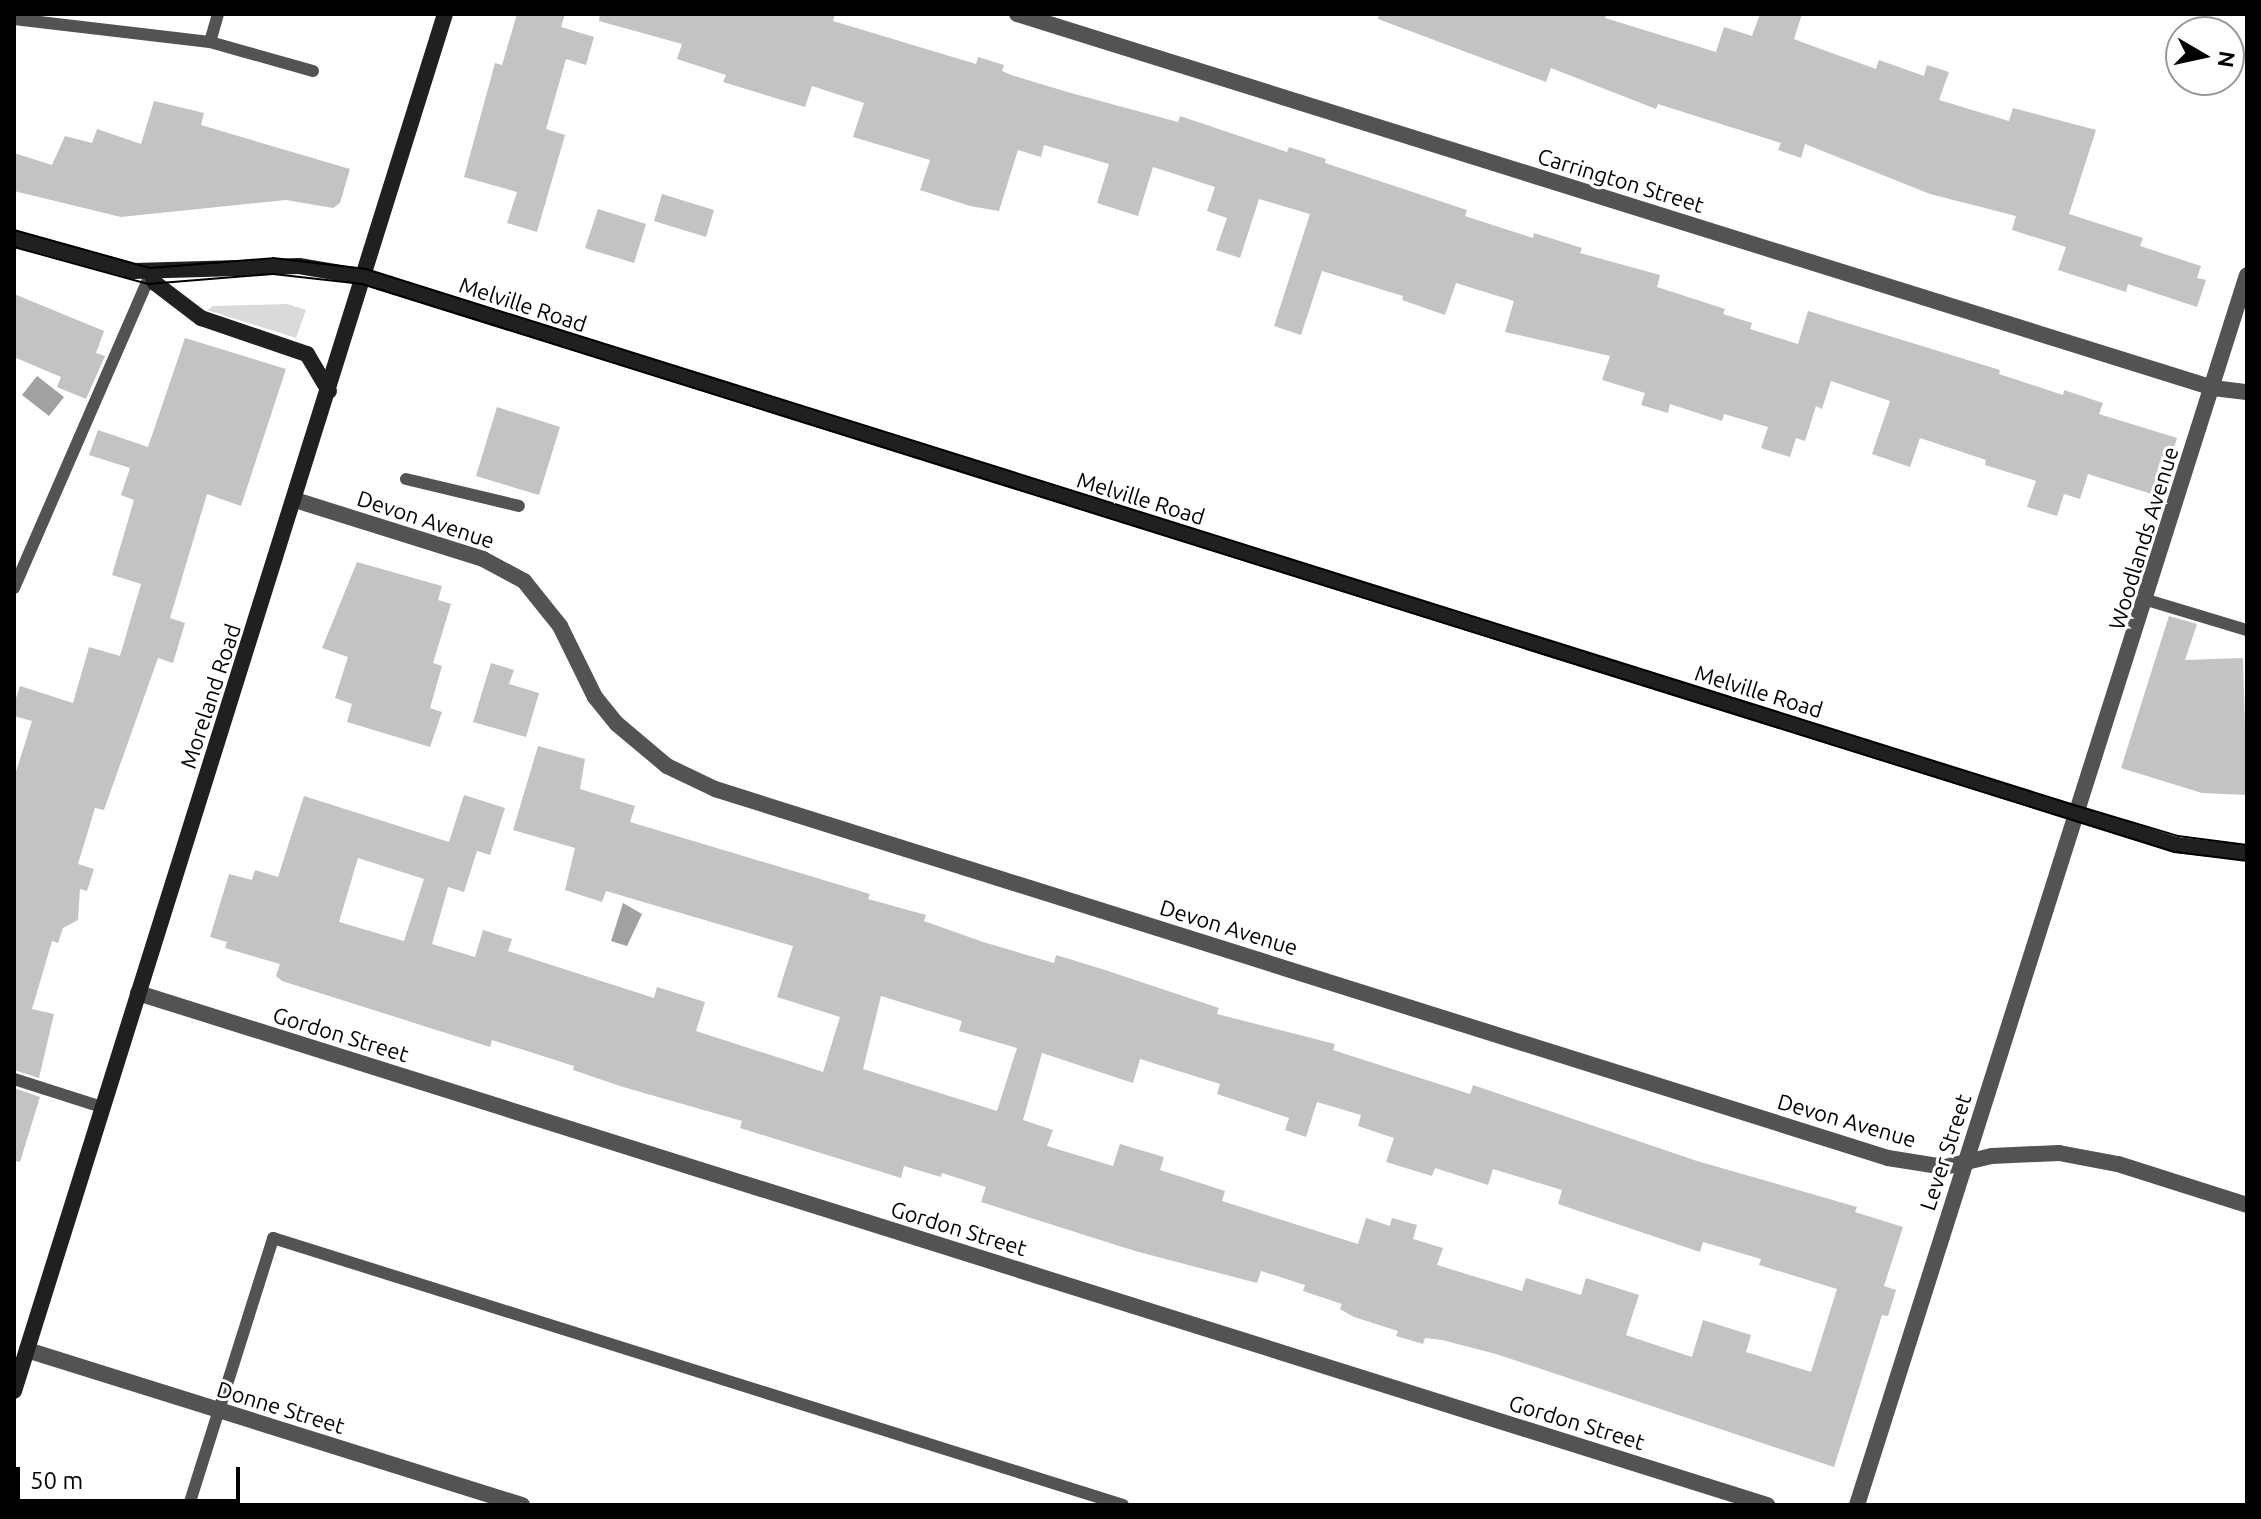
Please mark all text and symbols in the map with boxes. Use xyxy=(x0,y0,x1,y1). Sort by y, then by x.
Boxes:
north arrow xyxy=(2165,16,2245,96)
text: N xyxy=(2214,49,2241,70)
street label: Carrington Street xyxy=(1535,142,1707,218)
street label: Melville Road xyxy=(456,271,590,337)
street label: Woodlands Avenue xyxy=(2103,443,2183,633)
street label: Melville Road xyxy=(1074,466,1208,530)
street label: Devon Avenue xyxy=(354,484,498,554)
street label: Moreland Road xyxy=(174,620,246,772)
street label: Melville Road xyxy=(1692,659,1826,723)
street label: Devon Avenue xyxy=(1157,893,1301,961)
street label: Gordon Street xyxy=(270,1001,412,1067)
street label: Devon Avenue xyxy=(1775,1088,1919,1152)
street label: Lever Street xyxy=(1914,1090,1976,1214)
street label: Gordon Street xyxy=(888,1195,1030,1261)
street label: Donne Street xyxy=(214,1375,348,1439)
street label: Gordon Street xyxy=(1506,1389,1648,1455)
scale bar xyxy=(20,1451,244,1501)
text: 50 m xyxy=(30,1467,83,1494)

